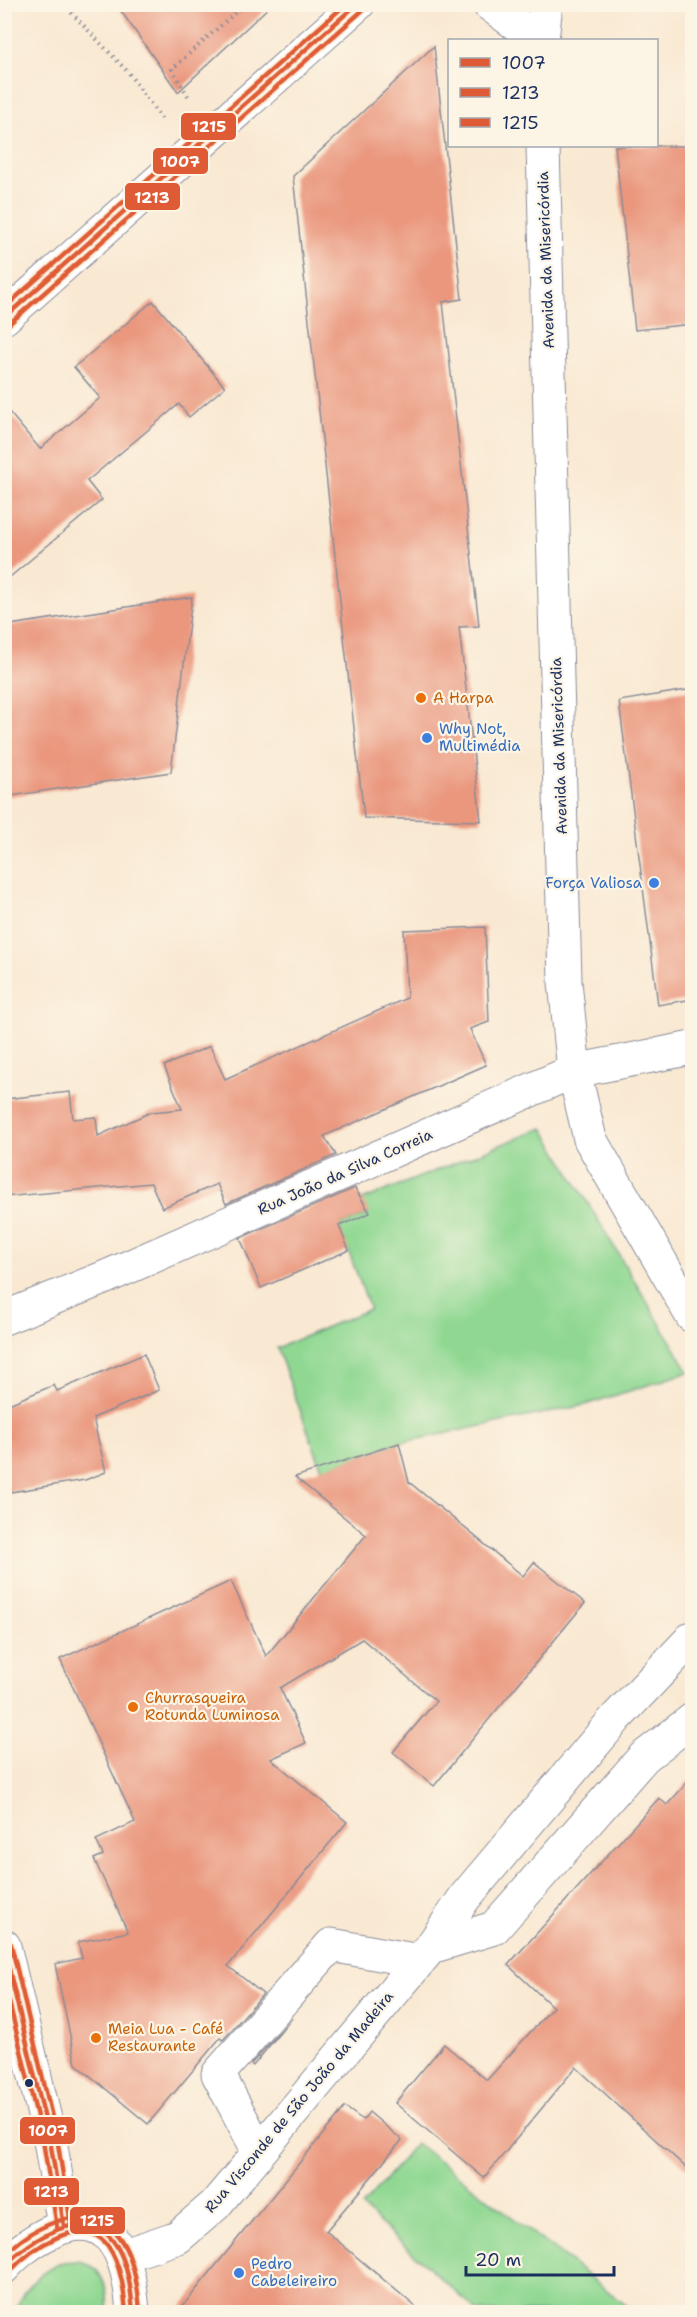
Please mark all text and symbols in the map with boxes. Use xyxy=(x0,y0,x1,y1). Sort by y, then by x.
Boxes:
legend xyxy=(448,39,658,147)
text: 1007 xyxy=(502,51,546,75)
text: 1213 xyxy=(502,81,540,105)
text: 1215 xyxy=(502,111,539,135)
line badge: 1215 xyxy=(180,112,237,141)
text: 1215 xyxy=(192,116,226,137)
line badge: 1007 xyxy=(152,147,209,175)
text: 1007 xyxy=(160,151,200,172)
street label: Avenida da Misericórdia xyxy=(533,170,559,349)
line badge: 1213 xyxy=(124,182,181,211)
text: 1213 xyxy=(134,187,170,208)
street label: Avenida da Misericórdia xyxy=(546,656,572,835)
place label: A Harpa xyxy=(433,688,494,708)
marker: A Harpa xyxy=(414,691,428,705)
place label: Why Not, Multimédia xyxy=(439,719,521,756)
marker: Why Not, Multimédia xyxy=(420,731,434,745)
place label: Força Valiosa xyxy=(545,873,643,893)
marker: Força Valiosa xyxy=(647,876,661,890)
street label: Rua João da Silva Correia xyxy=(254,1124,436,1220)
place label: Churrasqueira Rotunda Luminosa xyxy=(145,1688,280,1725)
marker: Churrasqueira Rotunda Luminosa xyxy=(126,1700,140,1714)
street label: Rua Visconde de São João da Madeira xyxy=(200,1987,398,2217)
place label: Meia Lua - Café Restaurante xyxy=(108,2019,224,2056)
marker: Meia Lua - Café Restaurante xyxy=(89,2031,103,2045)
unlabelled marker xyxy=(23,2077,35,2089)
line badge: 1007 xyxy=(19,2116,76,2145)
text: 1007 xyxy=(28,2120,68,2141)
line badge: 1213 xyxy=(23,2177,80,2206)
text: 1213 xyxy=(33,2181,69,2202)
line badge: 1215 xyxy=(69,2206,126,2235)
text: 1215 xyxy=(80,2210,114,2231)
scale bar xyxy=(466,2239,614,2277)
text: 20 m xyxy=(475,2248,521,2272)
place label: Pedro Cabeleireiro xyxy=(251,2254,337,2291)
marker: Pedro Cabeleireiro xyxy=(232,2266,246,2280)

